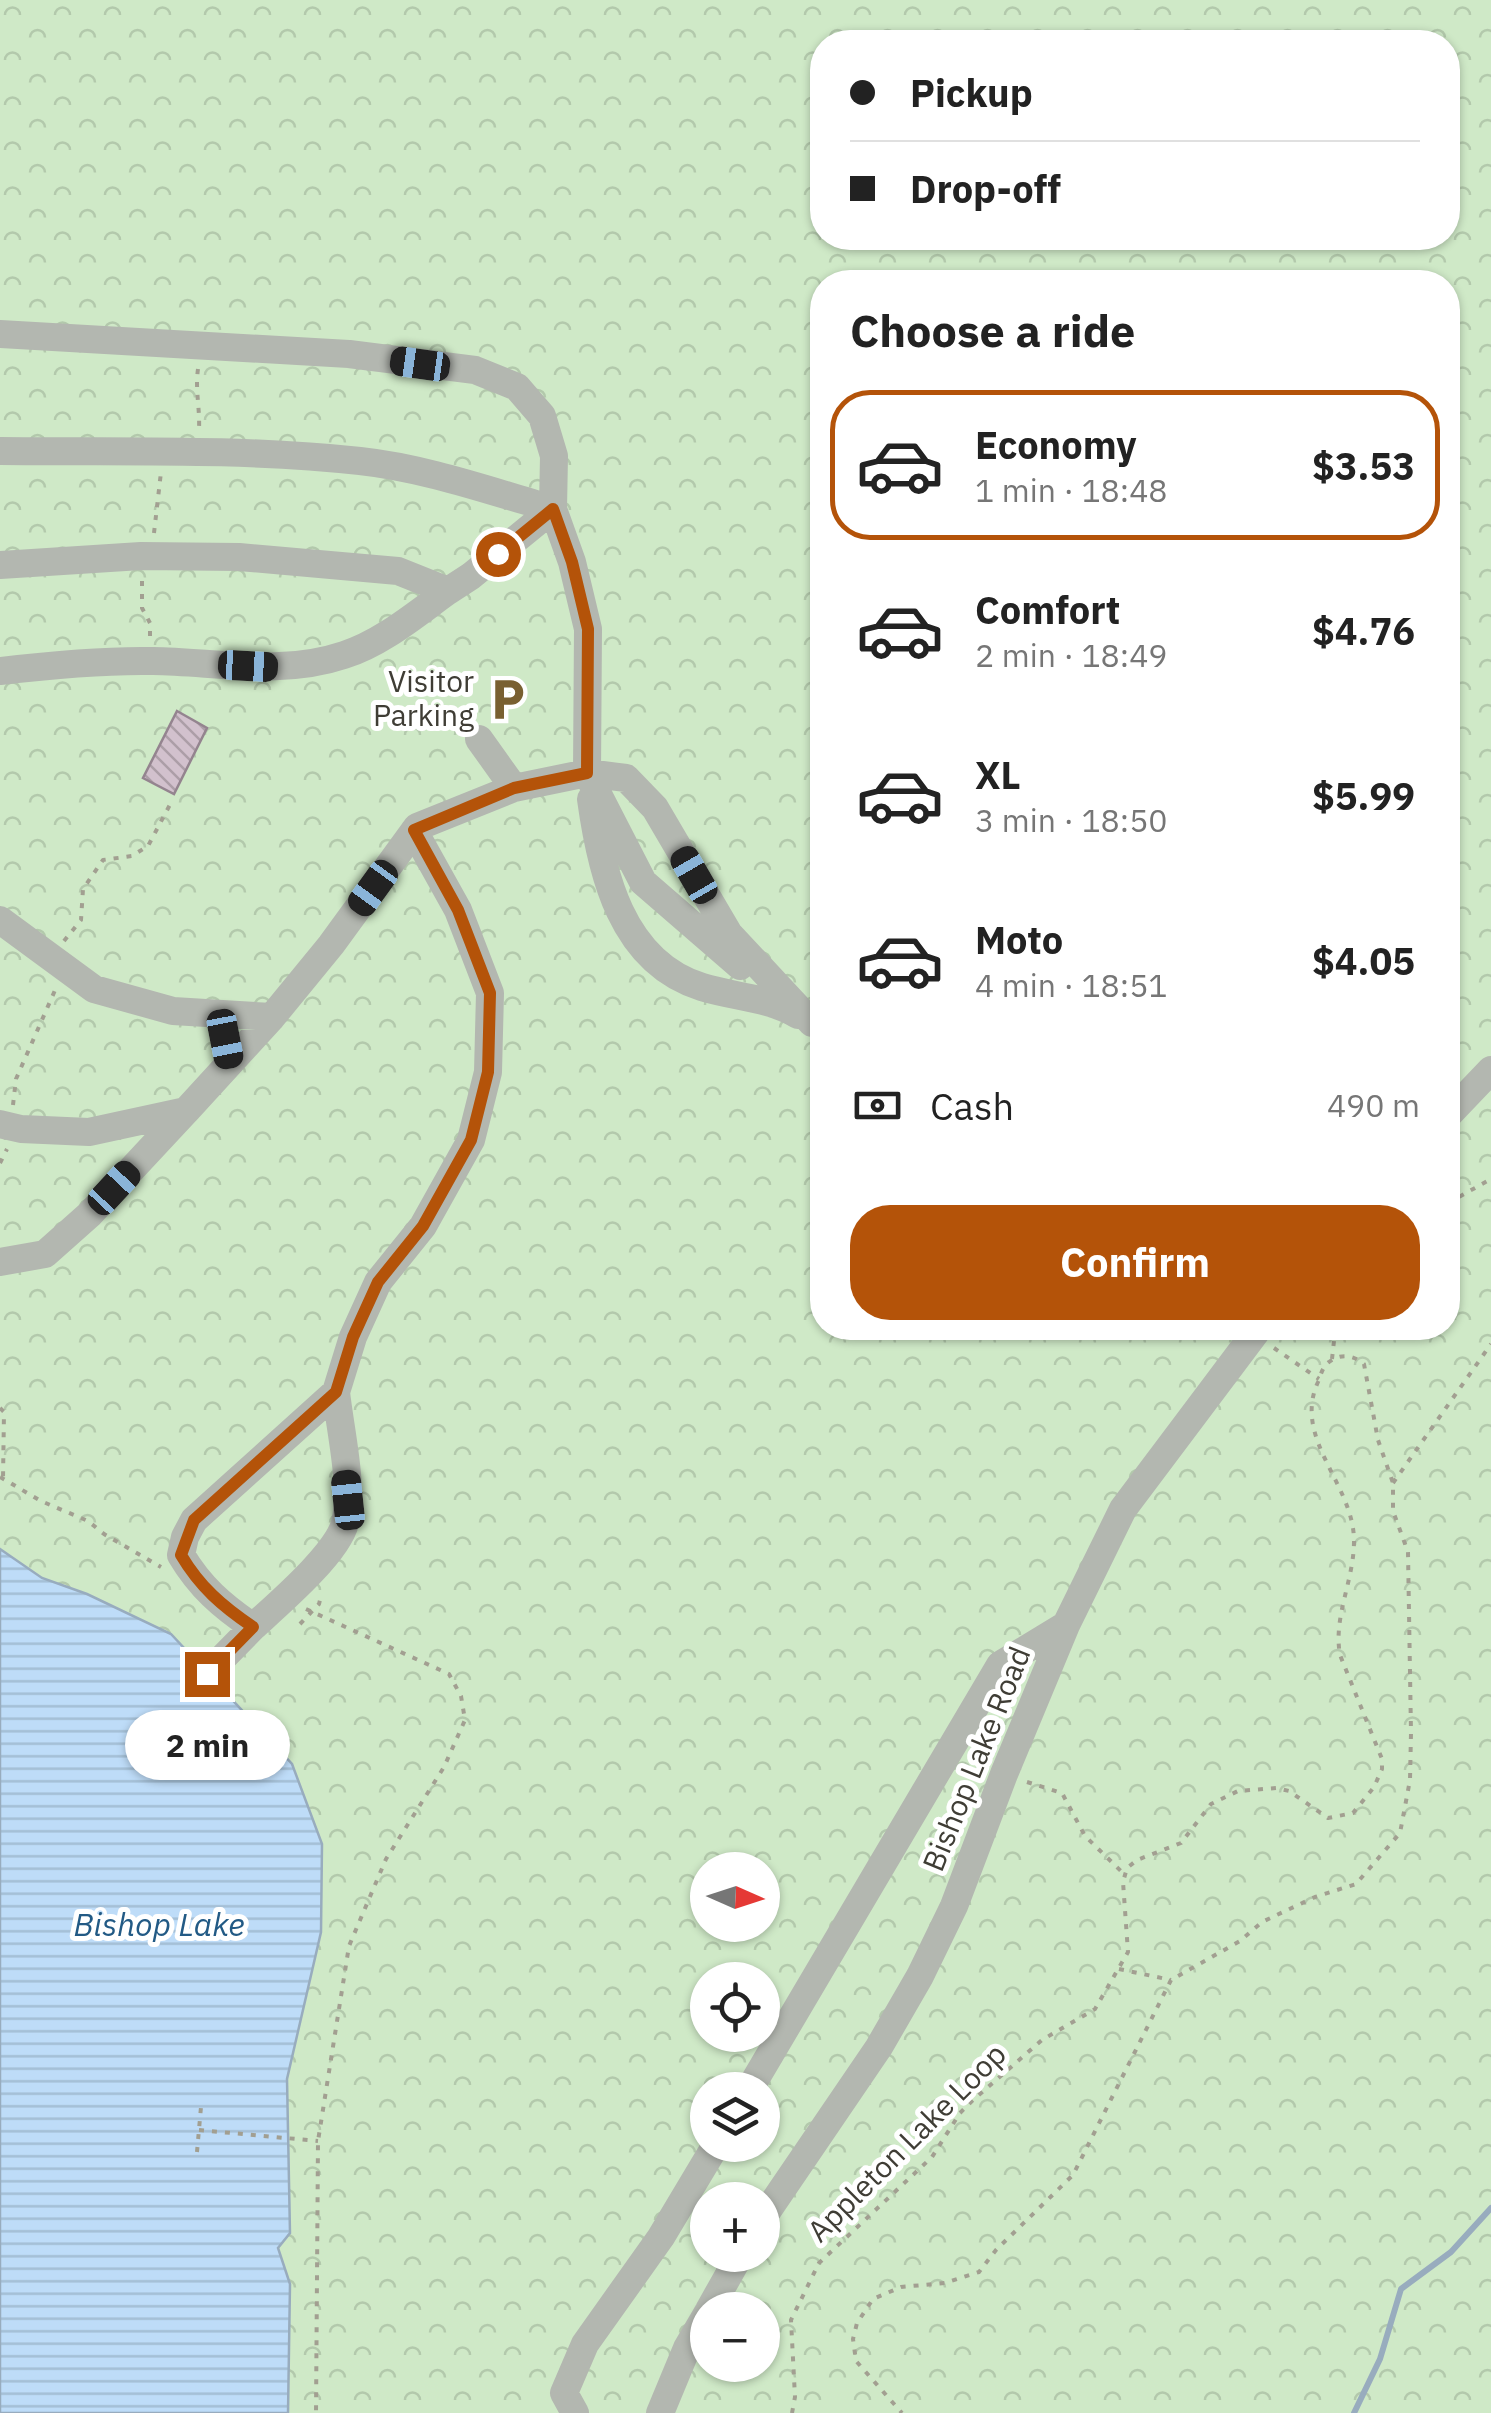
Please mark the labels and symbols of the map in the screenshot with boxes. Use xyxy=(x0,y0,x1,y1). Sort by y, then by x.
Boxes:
car xyxy=(388,345,452,383)
route start xyxy=(476,532,521,577)
car xyxy=(217,649,279,683)
place label: Visitor Parking xyxy=(373,661,474,734)
parking icon: Visitor Parking xyxy=(483,675,531,723)
car xyxy=(666,842,722,908)
car xyxy=(343,855,403,921)
car xyxy=(205,1007,245,1071)
car xyxy=(83,1156,145,1220)
car xyxy=(330,1469,366,1531)
street label: Bishop Lake Road xyxy=(913,1640,1038,1876)
route end xyxy=(185,1652,230,1697)
callout: 2 min xyxy=(124,1709,290,1779)
north arrow xyxy=(690,1852,780,1942)
water label: Bishop Lake xyxy=(73,1903,245,1945)
street label: Appleton Lake Loop xyxy=(798,2034,1014,2250)

